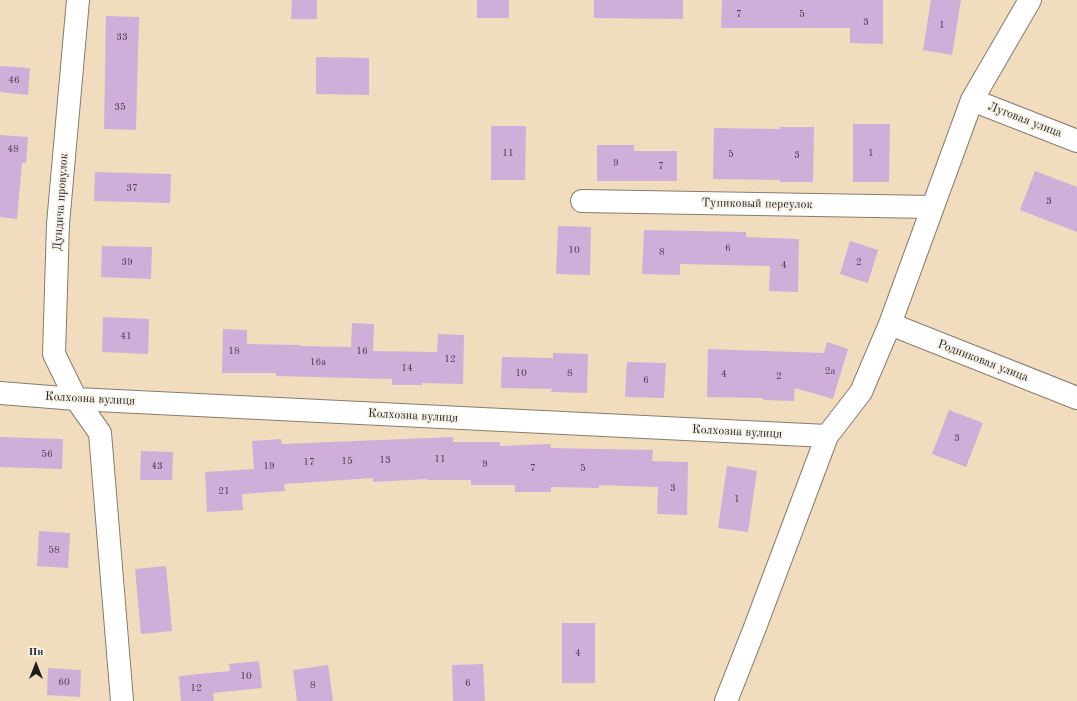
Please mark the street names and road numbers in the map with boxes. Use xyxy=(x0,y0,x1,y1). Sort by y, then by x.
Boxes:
street label: Луговая улица xyxy=(986,99,1064,141)
street label: Дундича провулок xyxy=(50,153,72,251)
street label: Тупиковый переулок xyxy=(701,196,813,212)
street label: Родниковая улица xyxy=(936,337,1030,385)
street label: Колхозна вулиця xyxy=(44,389,136,409)
street label: Колхозна вулиця xyxy=(367,406,459,426)
street label: Колхозна вулиця xyxy=(691,422,783,442)

